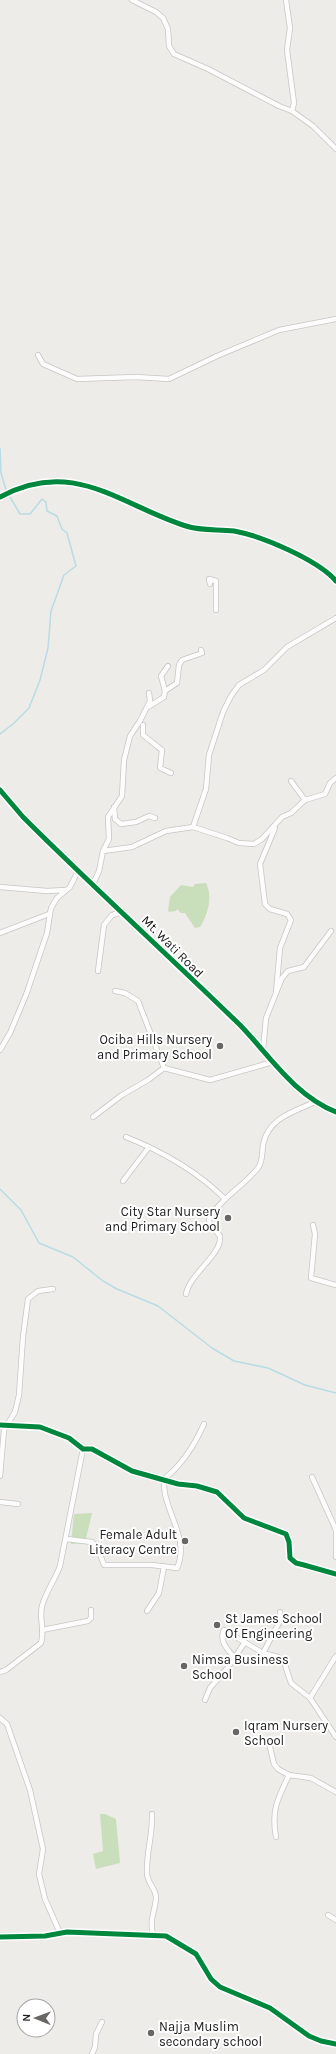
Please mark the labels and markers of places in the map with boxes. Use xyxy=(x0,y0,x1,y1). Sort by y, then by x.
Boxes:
place label: Ociba Hills Nursery and Primary School xyxy=(97,1032,212,1062)
marker: Ociba Hills Nursery and Primary School xyxy=(215,1041,225,1051)
place label: City Star Nursery and Primary School xyxy=(105,1204,220,1234)
marker: City Star Nursery and Primary School xyxy=(223,1213,233,1223)
place label: Female Adult Literacy Centre xyxy=(89,1527,177,1557)
marker: Female Adult Literacy Centre xyxy=(180,1536,190,1546)
place label: St James School Of Engineering xyxy=(225,1611,322,1641)
marker: St James School Of Engineering xyxy=(212,1620,222,1630)
place label: Nimsa Business School xyxy=(192,1652,289,1682)
marker: Nimsa Business School xyxy=(179,1661,189,1671)
place label: Iqram Nursery School xyxy=(244,1718,328,1748)
marker: Iqram Nursery School xyxy=(231,1727,241,1737)
place label: Najja Muslim secondary school xyxy=(159,2019,262,2049)
marker: Najja Muslim secondary school xyxy=(146,2028,156,2038)

